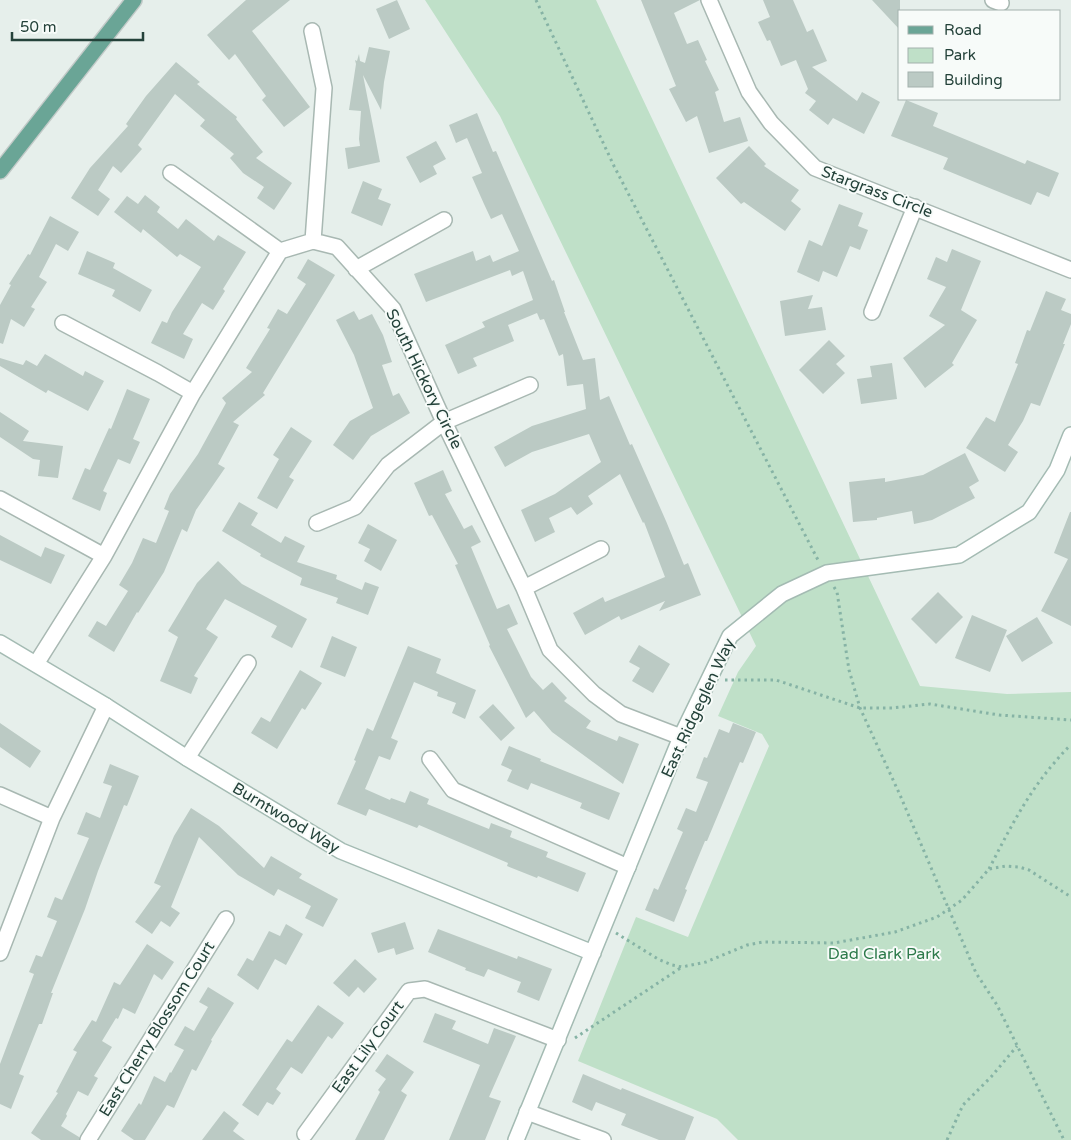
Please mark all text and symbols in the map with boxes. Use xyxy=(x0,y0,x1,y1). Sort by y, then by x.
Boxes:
scale bar xyxy=(12,10,144,42)
legend xyxy=(898,10,1061,100)
text: 50 m xyxy=(20,18,57,36)
text: Road xyxy=(944,21,982,39)
text: Park xyxy=(944,46,976,64)
text: Building xyxy=(944,71,1003,89)
street label: Stargrass Circle xyxy=(818,162,936,222)
street label: South Hickory Circle xyxy=(381,306,467,452)
street label: East Ridgeglen Way xyxy=(657,635,739,781)
street label: Burntwood Way xyxy=(229,778,344,858)
street label: East Cherry Blossom Court xyxy=(95,938,219,1120)
park label: Dad Clark Park xyxy=(828,944,940,964)
street label: East Lily Court xyxy=(328,997,408,1097)

